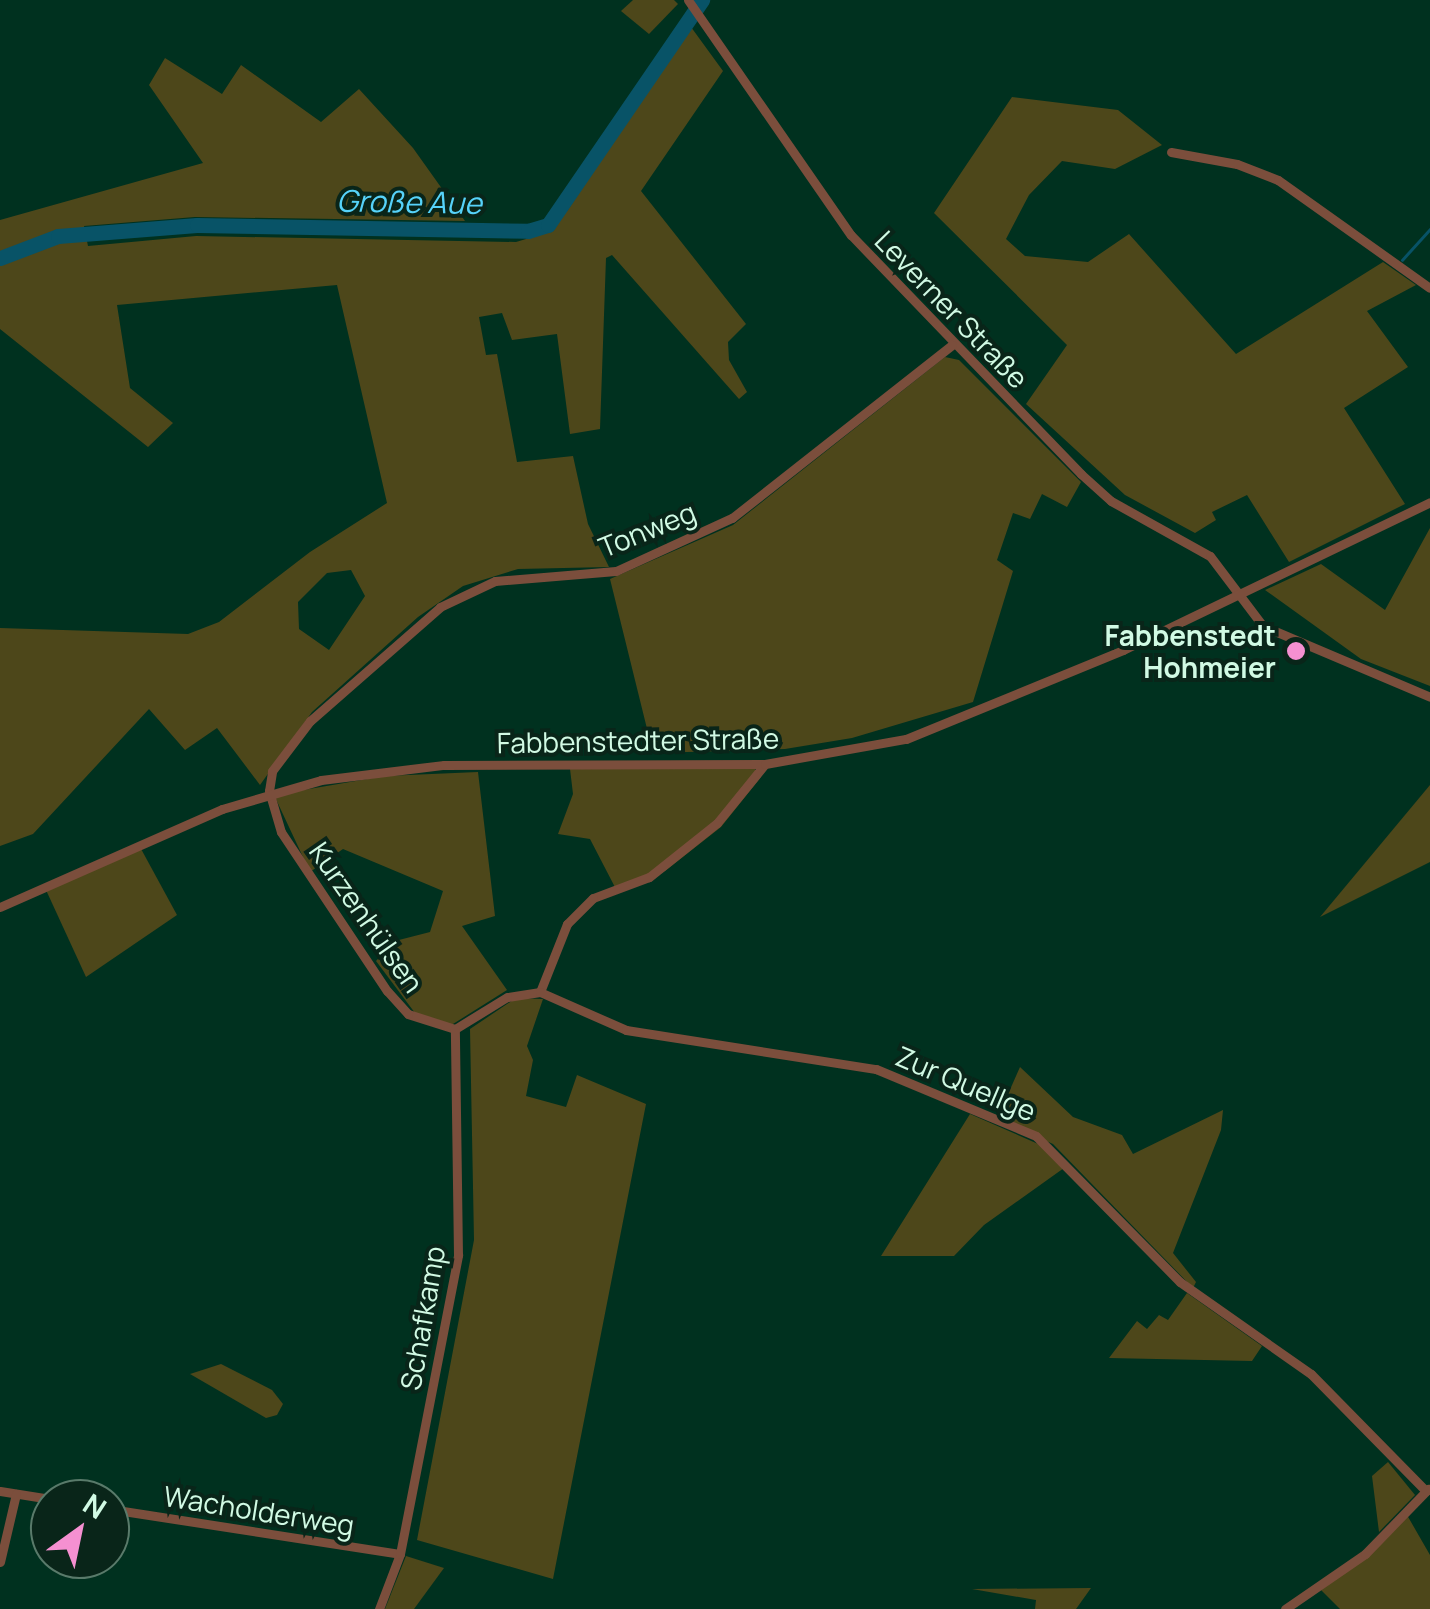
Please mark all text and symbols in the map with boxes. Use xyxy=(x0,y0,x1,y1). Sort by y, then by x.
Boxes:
water label: Große Aue xyxy=(336,183,482,221)
street label: Leverner Straße xyxy=(869,223,1035,395)
street label: Tonweg xyxy=(594,494,700,564)
place label: Fabbenstedt Hohmeier xyxy=(1105,618,1276,684)
marker: Fabbenstedt Hohmeier xyxy=(1285,640,1307,662)
street label: Fabbenstedter Straße xyxy=(496,721,780,759)
street label: Kurzenhülsen xyxy=(303,835,431,999)
street label: Zur Quellge xyxy=(891,1038,1041,1128)
street label: Schafkamp xyxy=(393,1243,451,1393)
street label: Wacholderweg xyxy=(161,1478,357,1542)
north arrow xyxy=(30,1479,130,1579)
text: N xyxy=(76,1484,114,1527)

